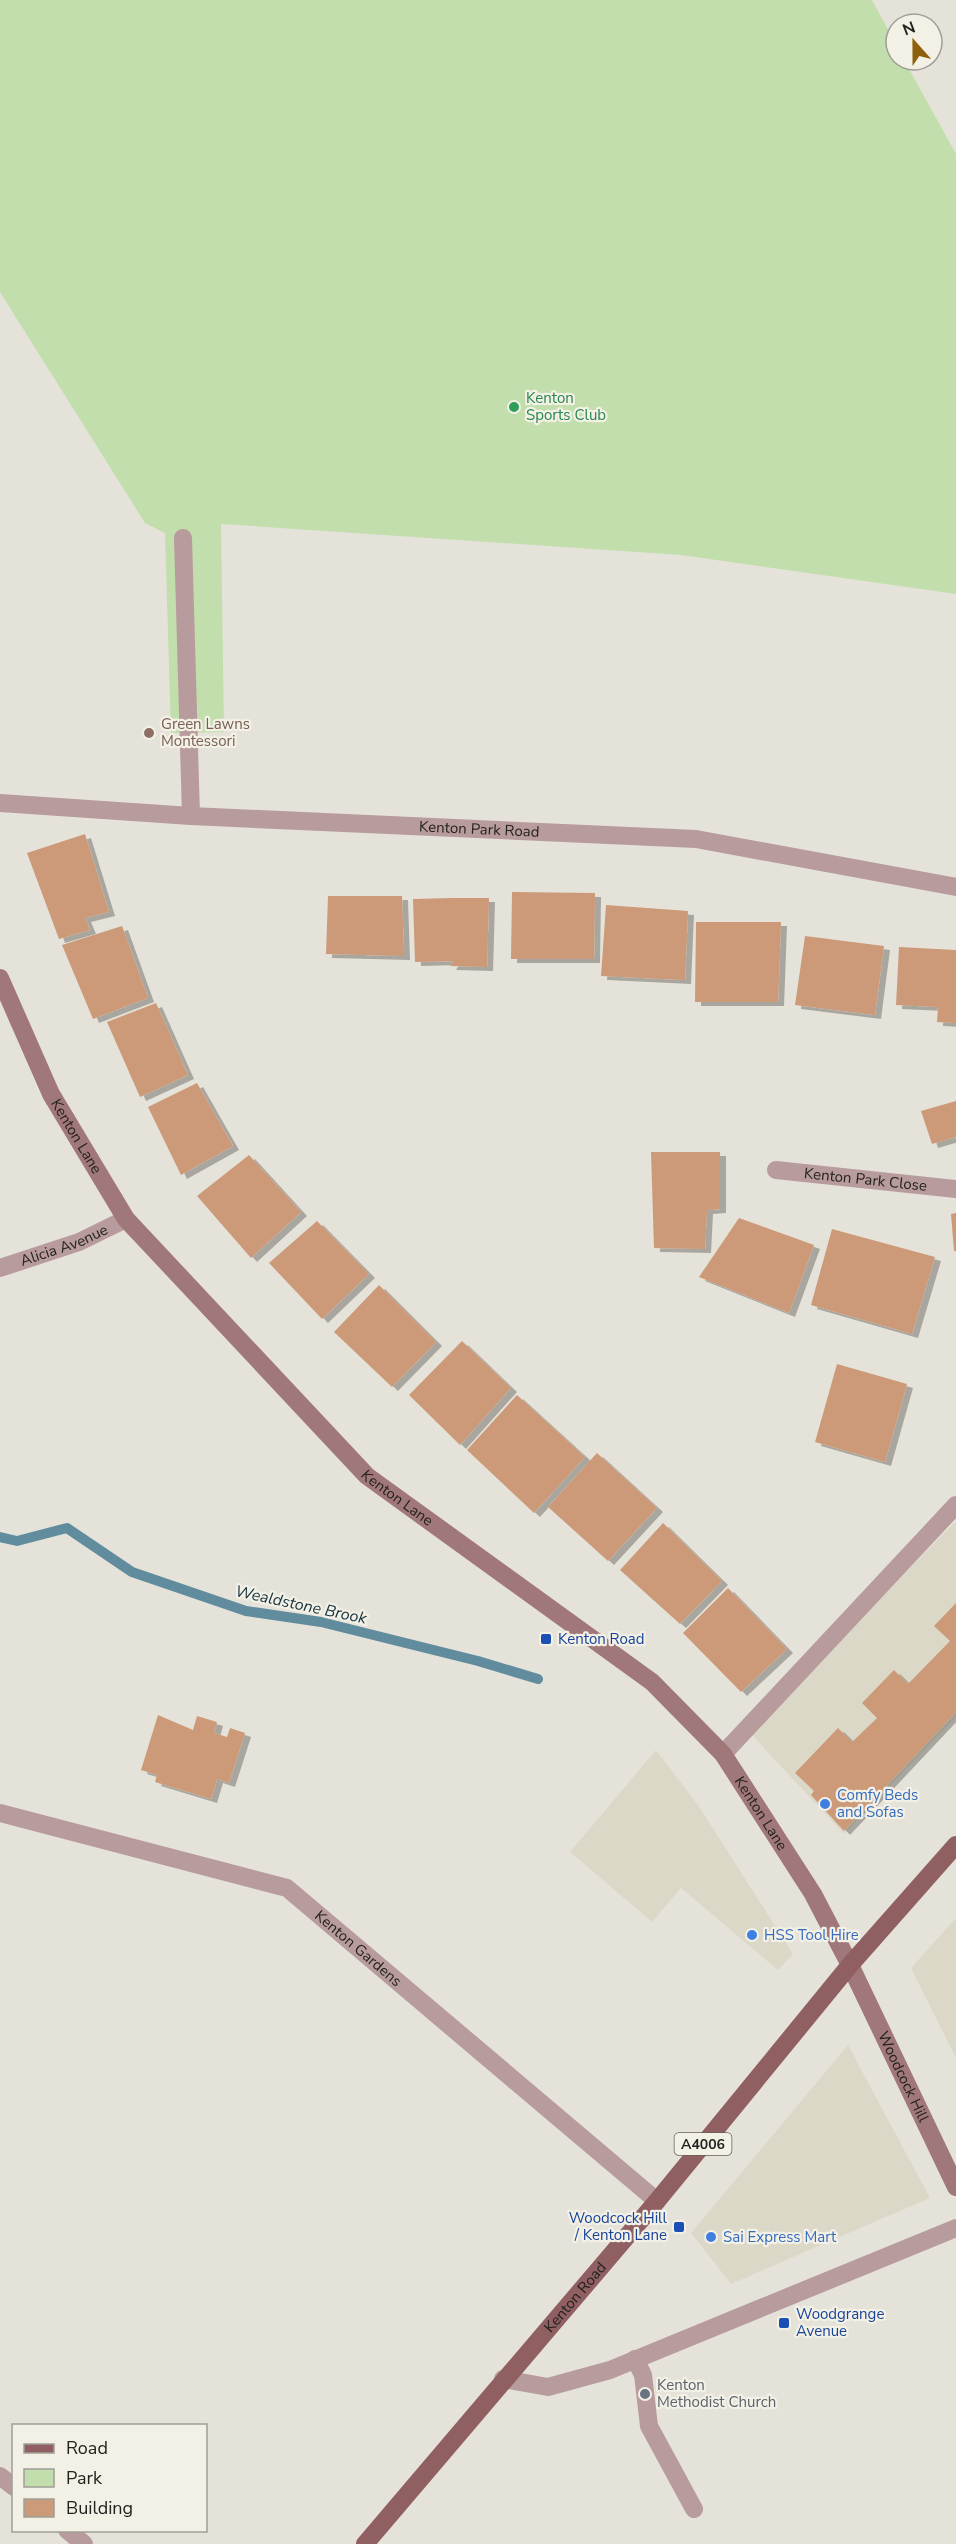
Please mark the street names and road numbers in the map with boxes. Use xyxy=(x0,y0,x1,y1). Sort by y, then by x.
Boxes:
street label: Kenton Park Road xyxy=(419,816,540,842)
street label: Kenton Lane xyxy=(46,1095,107,1178)
street label: Kenton Park Close xyxy=(803,1163,928,1196)
street label: Alicia Avenue xyxy=(18,1219,111,1271)
street label: Kenton Lane xyxy=(356,1466,437,1531)
street label: Kenton Lane xyxy=(730,1772,792,1854)
street label: Kenton Gardens xyxy=(310,1906,406,1991)
street label: Woodcock Hill xyxy=(873,2028,934,2126)
road number: A4006 xyxy=(674,2133,732,2155)
street label: Kenton Road xyxy=(539,2258,611,2337)

